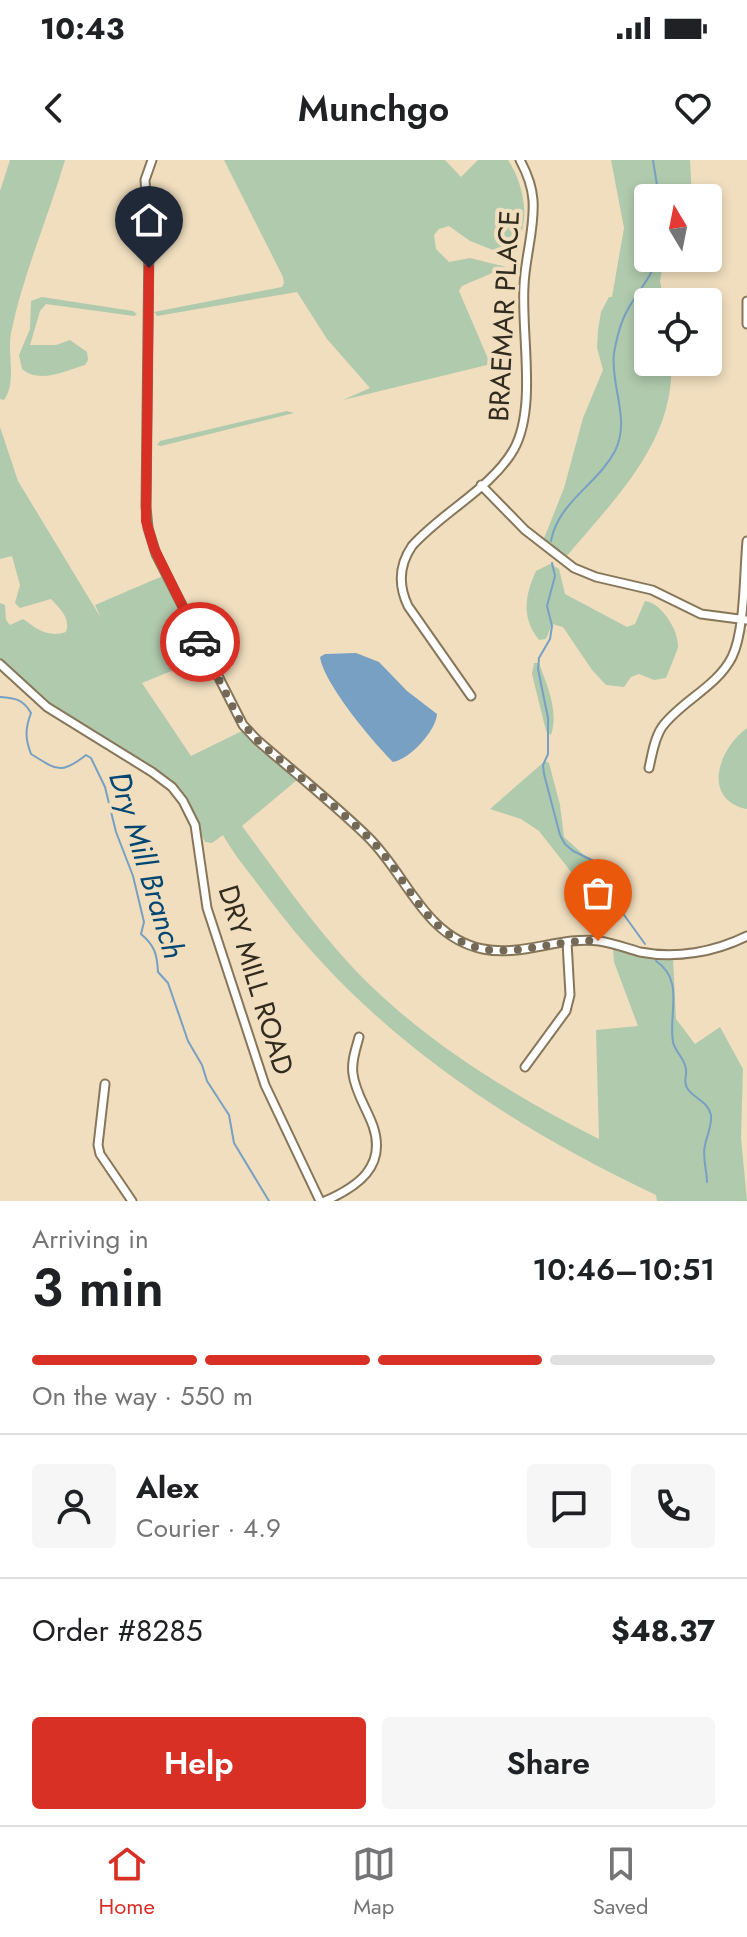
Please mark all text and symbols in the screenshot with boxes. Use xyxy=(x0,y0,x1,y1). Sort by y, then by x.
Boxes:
text: 10:43 xyxy=(40,7,124,50)
text: Munchgo xyxy=(298,82,449,134)
icon: back xyxy=(32,86,76,130)
icon: heart xyxy=(671,86,715,130)
north arrow xyxy=(634,184,722,272)
map controls xyxy=(634,184,722,376)
pin xyxy=(115,186,183,268)
icon: home xyxy=(127,198,171,242)
street label: BRAEMAR PLACE xyxy=(478,209,530,423)
button: locate xyxy=(634,288,722,376)
courier xyxy=(160,602,240,682)
icon: car xyxy=(178,620,222,664)
water label: Dry Mill Branch xyxy=(98,766,196,964)
pin xyxy=(564,859,632,941)
icon: bag xyxy=(576,871,620,915)
street label: DRY MILL ROAD xyxy=(208,880,304,1080)
text: Arriving in xyxy=(32,1220,149,1258)
text: 10:46–10:51 xyxy=(533,1248,715,1291)
text: 3 min xyxy=(32,1250,164,1326)
text: On the way · 550 m xyxy=(32,1377,253,1415)
button: person xyxy=(32,1464,116,1548)
button: chat xyxy=(527,1464,611,1548)
button: phone xyxy=(631,1464,715,1548)
text: Alex xyxy=(136,1466,199,1509)
text: Courier · 4.9 xyxy=(136,1509,281,1547)
text: Order #8285 xyxy=(32,1609,203,1652)
text: $48.37 xyxy=(611,1609,715,1652)
button: Help xyxy=(32,1717,366,1809)
button: Share xyxy=(382,1717,715,1809)
tab: Home xyxy=(99,1842,155,1922)
tab: Map xyxy=(352,1842,396,1922)
tab: Saved xyxy=(593,1842,648,1922)

